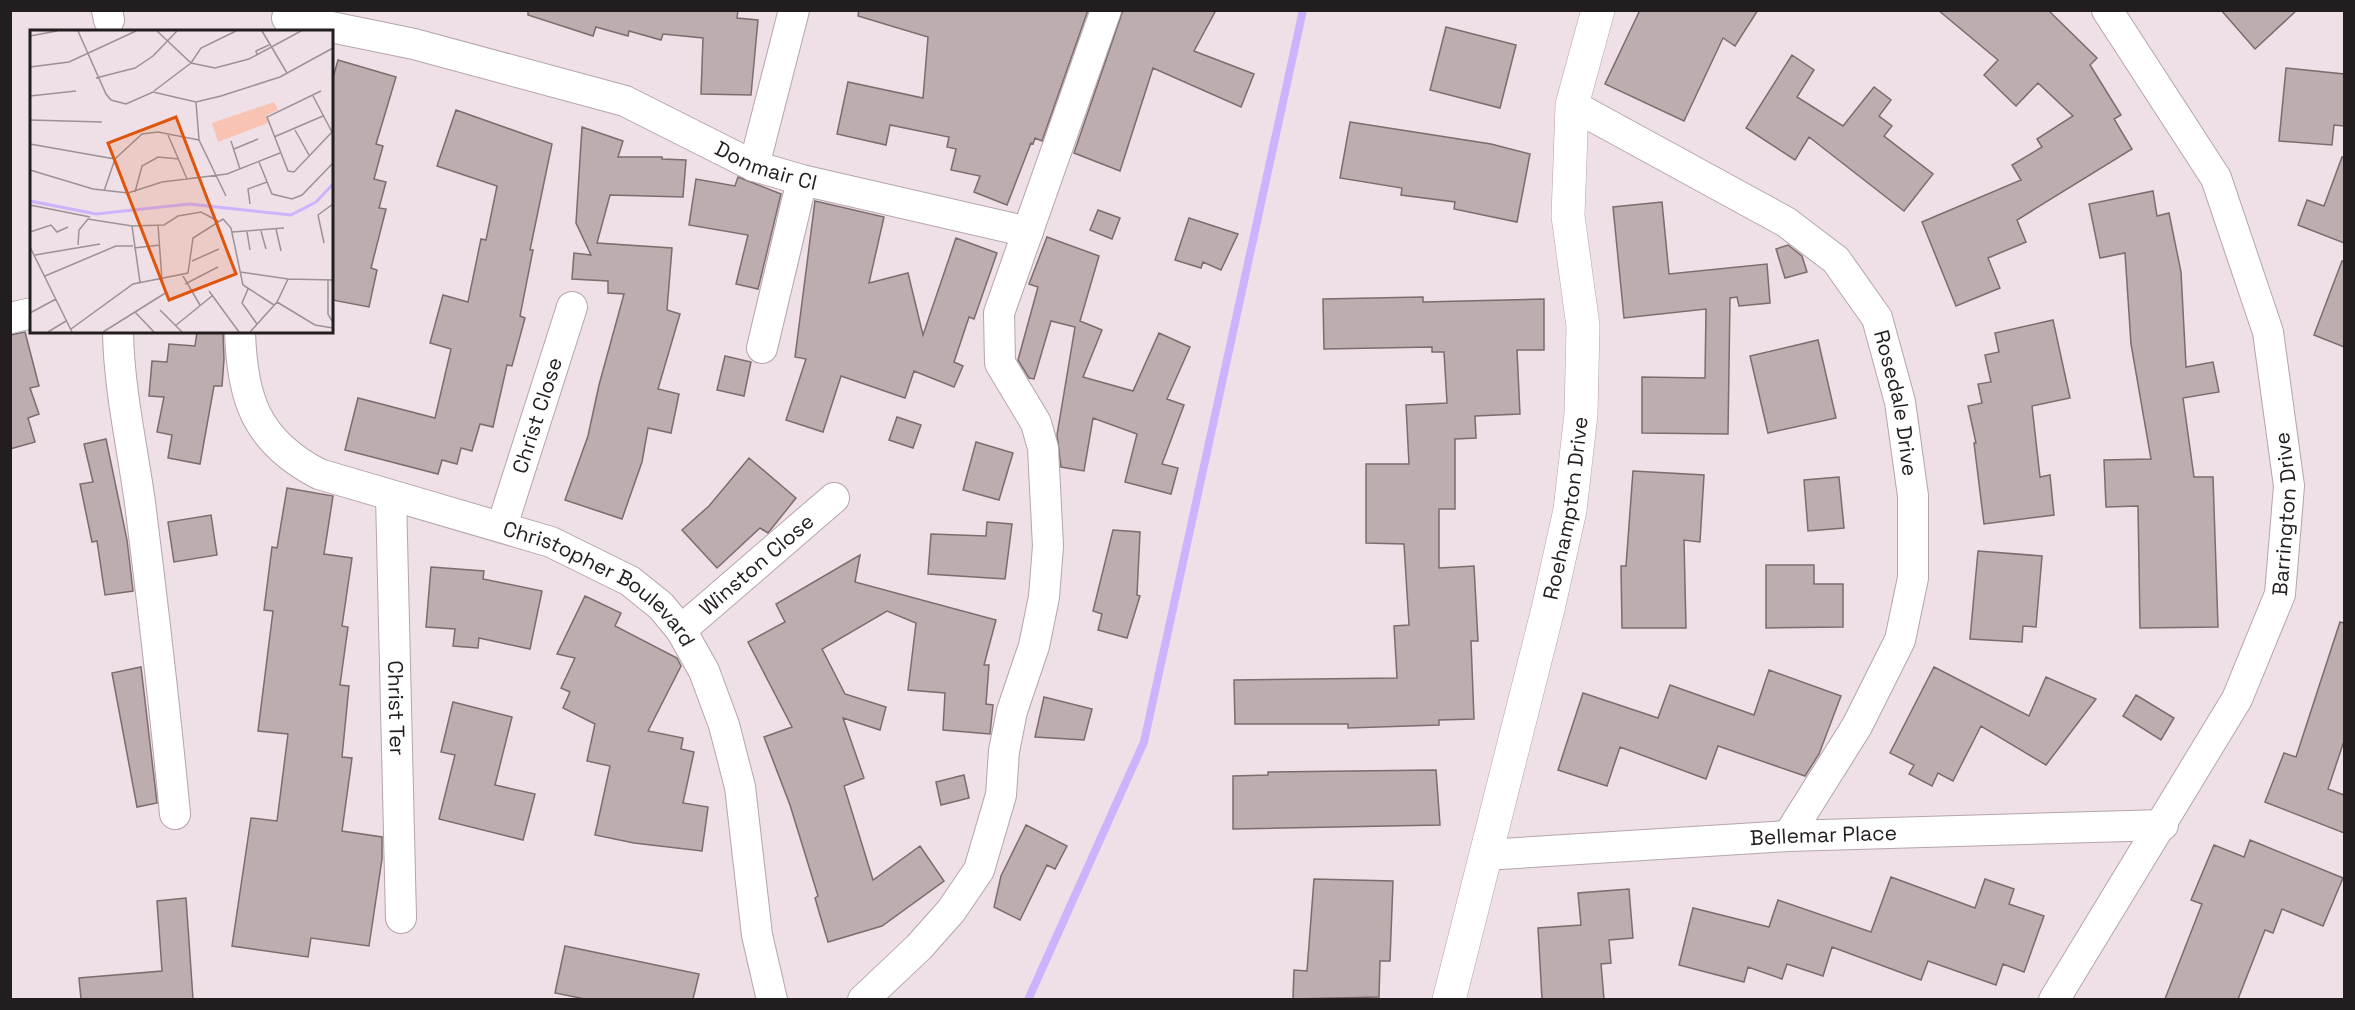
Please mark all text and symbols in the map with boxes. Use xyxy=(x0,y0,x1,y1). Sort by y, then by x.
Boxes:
inset map xyxy=(30,30,333,333)
street label: Donmair Cl xyxy=(710,135,820,196)
street label: Rosedale Drive xyxy=(1868,327,1924,478)
street label: Christ Close xyxy=(506,354,568,477)
street label: Roehampton Drive xyxy=(1536,415,1594,602)
street label: Barrington Drive xyxy=(2266,431,2302,597)
street label: Winston Close xyxy=(693,507,819,621)
street label: Christopher Boulevard xyxy=(500,515,702,651)
street label: Christ Ter xyxy=(382,660,411,756)
street label: Bellemar Place xyxy=(1749,819,1897,851)

